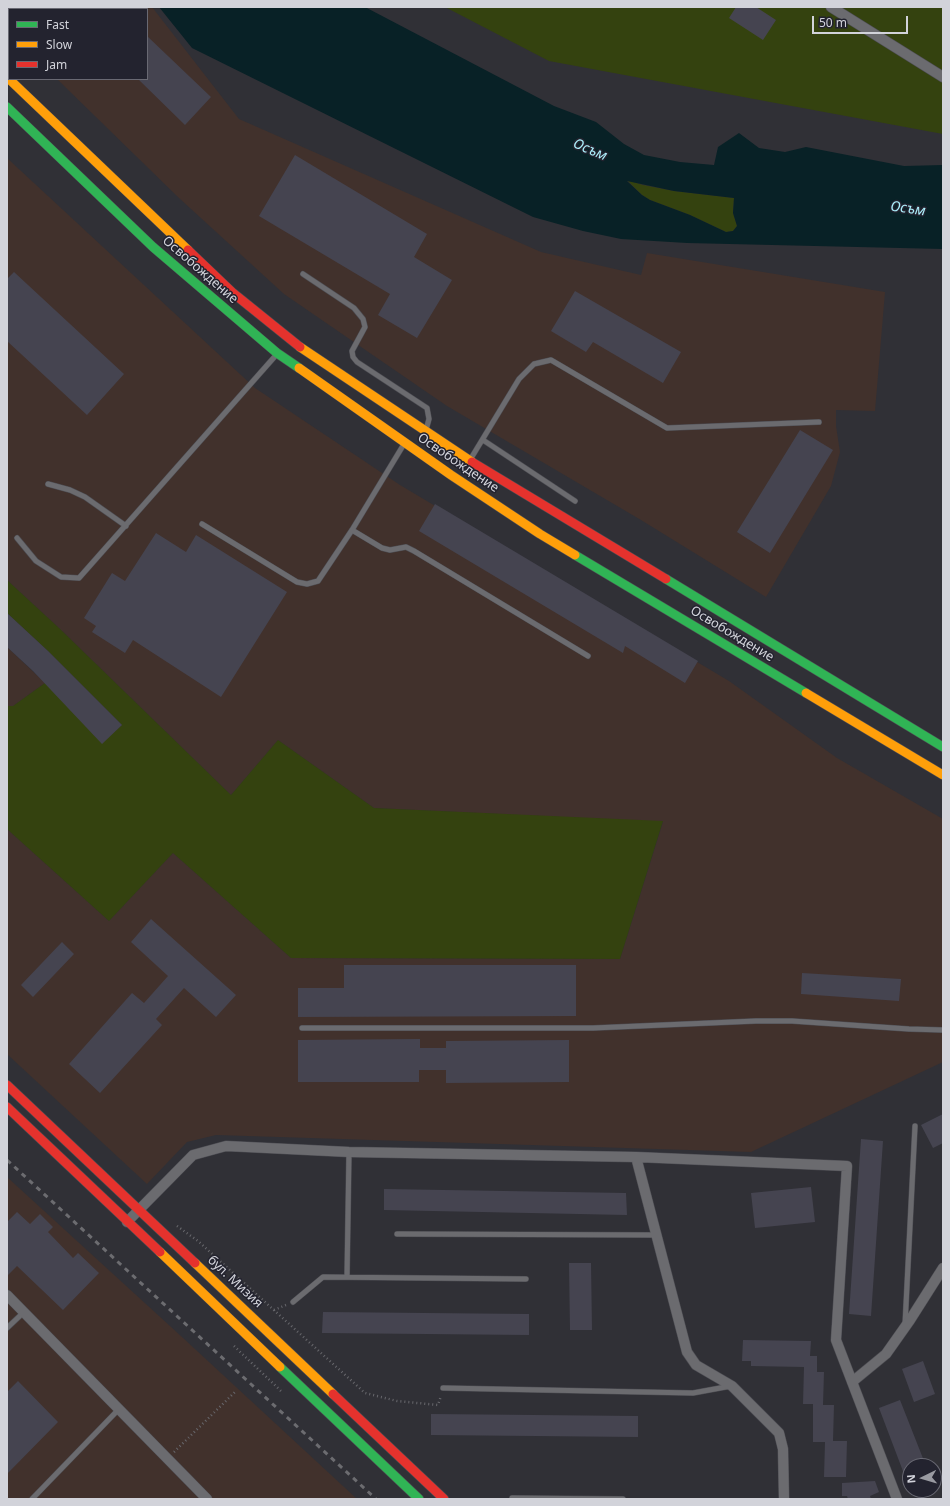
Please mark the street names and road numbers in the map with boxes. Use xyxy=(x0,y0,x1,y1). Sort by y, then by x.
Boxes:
street label: Освобождение xyxy=(159,233,241,307)
street label: Освобождение xyxy=(414,430,502,496)
street label: Освобождение xyxy=(687,603,777,665)
street label: бул. Мизия xyxy=(204,1253,266,1311)

